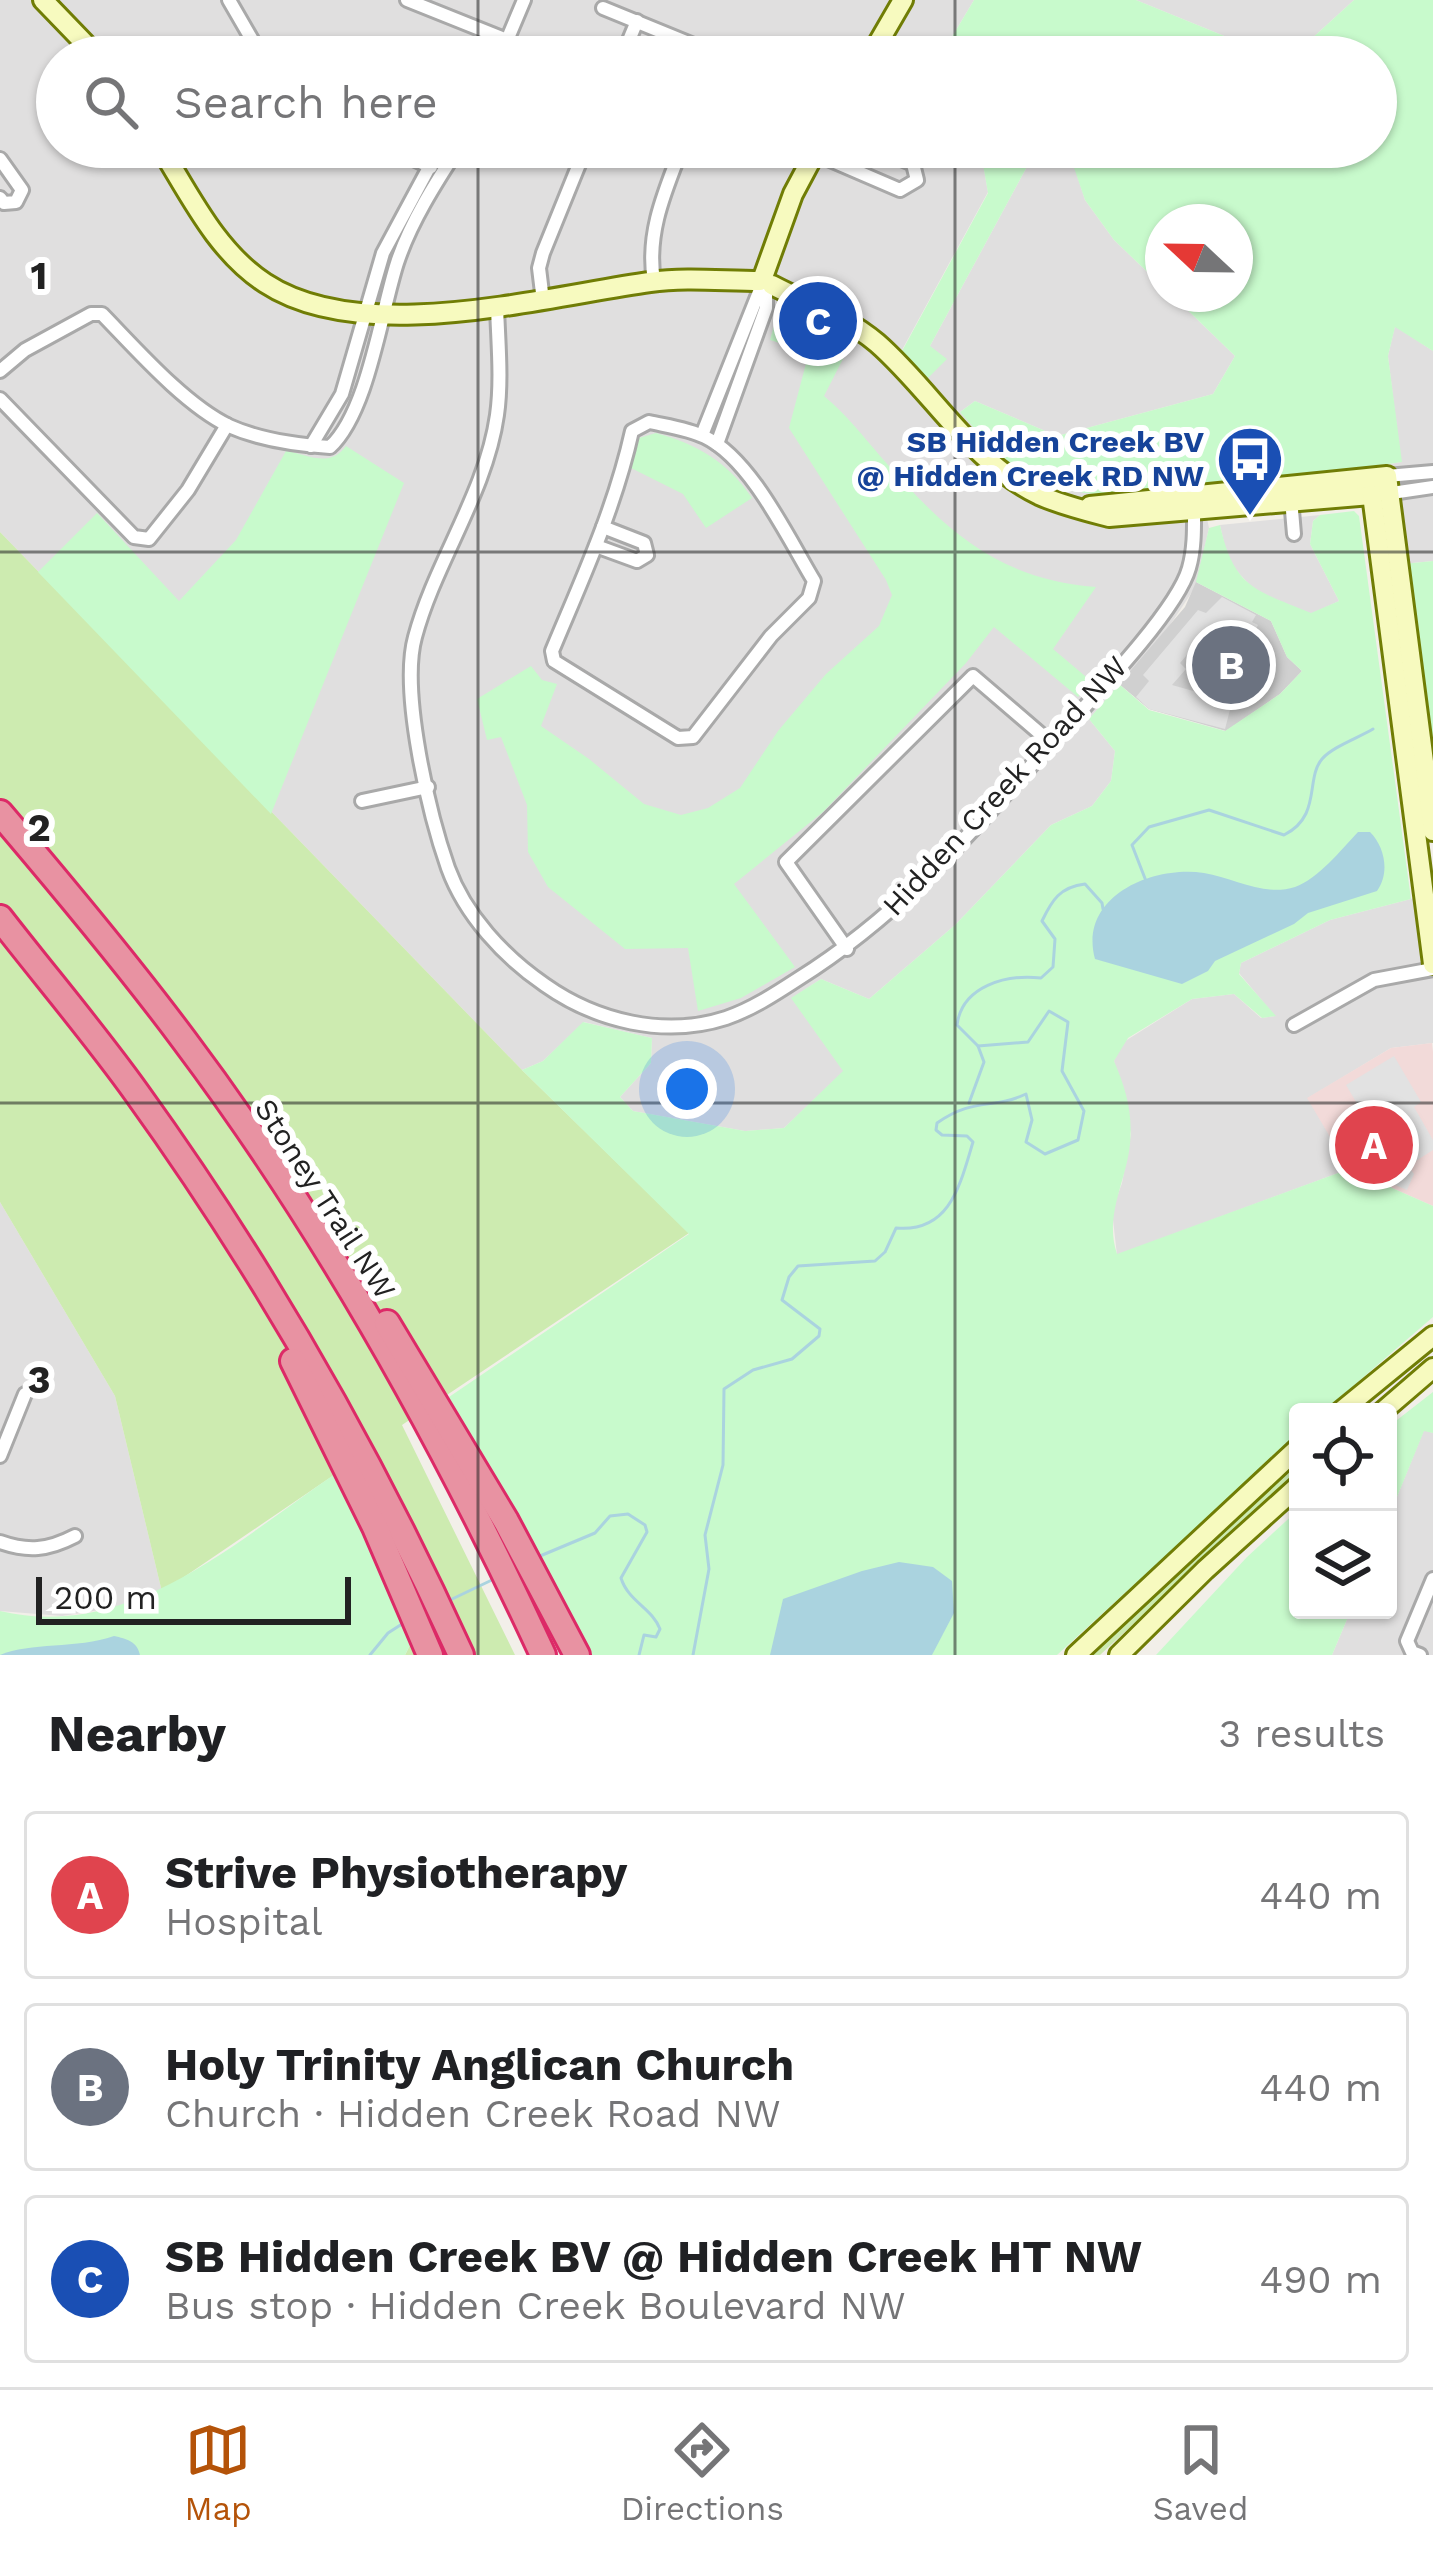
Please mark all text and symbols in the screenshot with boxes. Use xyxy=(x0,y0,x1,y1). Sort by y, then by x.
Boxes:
search box xyxy=(36,36,1397,168)
icon: search xyxy=(78,69,144,135)
text: Search here xyxy=(174,76,438,129)
north arrow xyxy=(1145,204,1253,312)
text: 1 xyxy=(31,253,47,298)
pin: C xyxy=(779,276,857,366)
place label: SB Hidden Creek BV @ Hidden Creek RD NW xyxy=(857,424,1205,493)
bus stop icon: SB Hidden Creek BV @ Hidden Creek RD NW xyxy=(1215,424,1285,518)
pin: B xyxy=(1192,620,1270,710)
street label: Hidden Creek Road NW xyxy=(875,649,1134,923)
text: 2 xyxy=(27,805,51,850)
your location xyxy=(657,1059,717,1119)
street label: Stoney Trail NW xyxy=(248,1092,403,1305)
pin: A xyxy=(1335,1100,1413,1190)
text: 3 xyxy=(27,1357,51,1402)
map controls xyxy=(1289,1403,1397,1619)
button: locate xyxy=(1289,1403,1397,1511)
button: layers xyxy=(1289,1511,1397,1619)
scale bar xyxy=(36,1571,351,1624)
text: 200 m xyxy=(54,1578,157,1617)
text: Nearby xyxy=(48,1704,226,1763)
text: 3 results xyxy=(1219,1711,1385,1756)
text: Strive Physiotherapy xyxy=(165,1846,627,1899)
text: A xyxy=(77,1873,103,1918)
text: 440 m xyxy=(1260,1873,1382,1918)
text: Hospital xyxy=(165,1899,322,1944)
text: Holy Trinity Anglican Church xyxy=(165,2038,794,2091)
text: B xyxy=(77,2065,103,2110)
text: 440 m xyxy=(1260,2065,1382,2110)
text: Church · Hidden Creek Road NW xyxy=(165,2091,781,2136)
text: SB Hidden Creek BV @ Hidden Creek HT NW xyxy=(165,2230,1142,2283)
text: C xyxy=(77,2257,103,2302)
text: 490 m xyxy=(1259,2257,1382,2302)
text: Bus stop · Hidden Creek Boulevard NW xyxy=(165,2283,906,2328)
tab: Map xyxy=(184,2417,252,2528)
tab: Directions xyxy=(621,2417,784,2528)
tab: Saved xyxy=(1153,2417,1249,2528)

